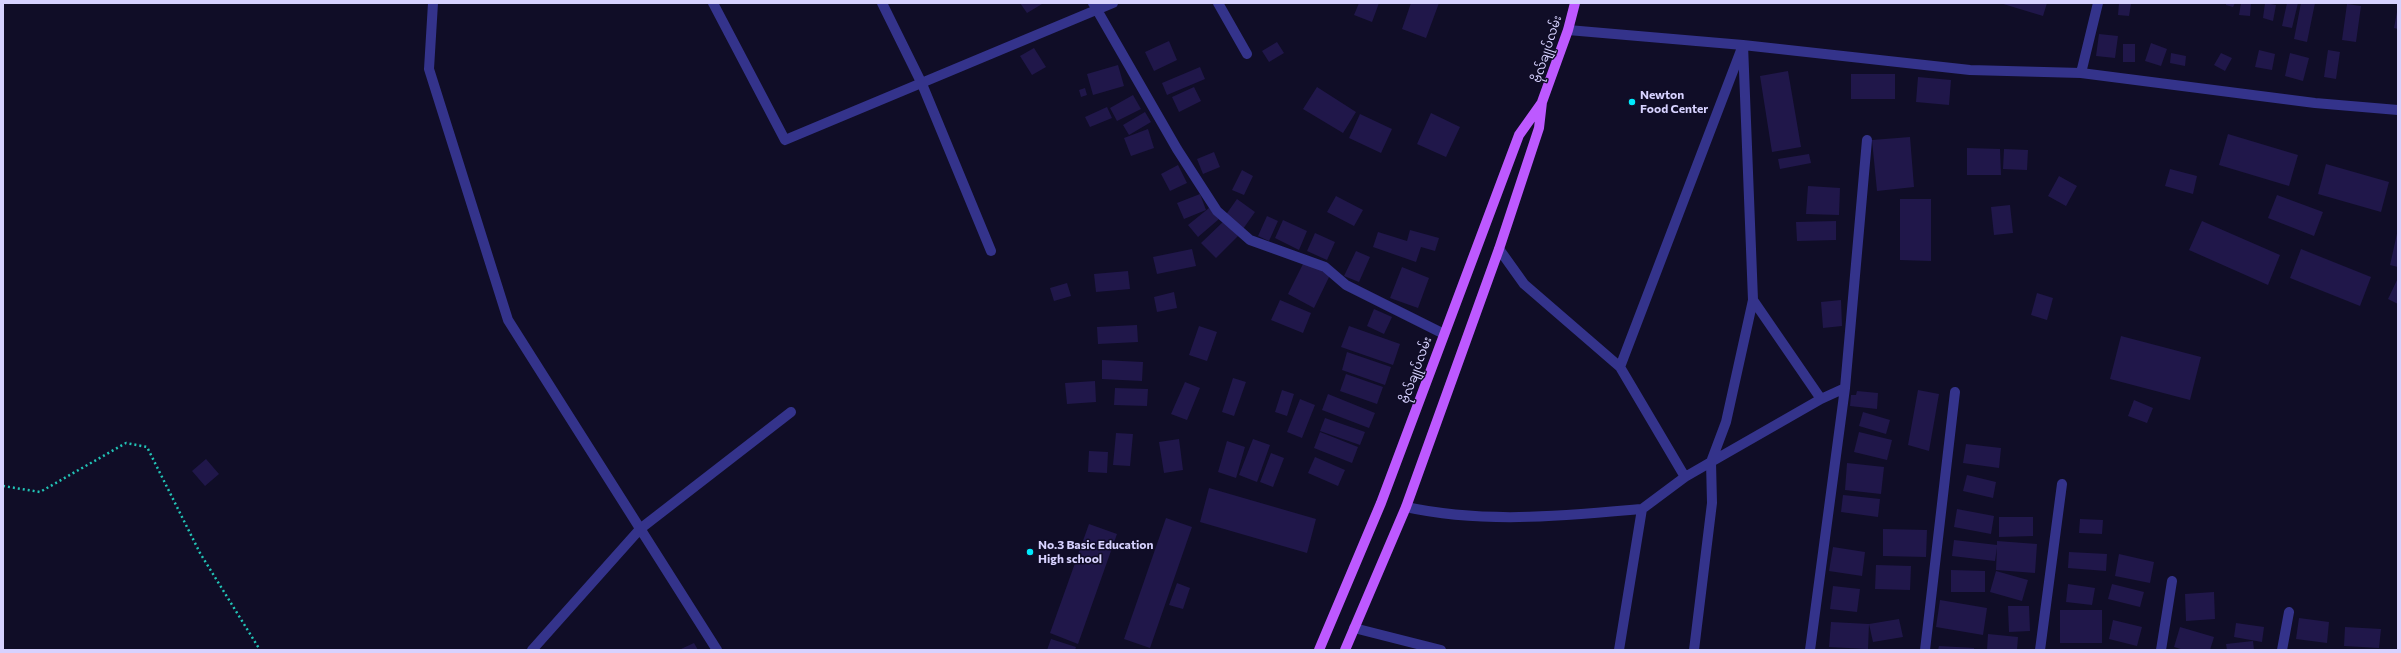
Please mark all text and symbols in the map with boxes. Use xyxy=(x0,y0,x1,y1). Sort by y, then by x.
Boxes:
street label: ဗိုလ်ချုပ်လမ်း xyxy=(1529,14,1565,84)
place label: Newton Food Center xyxy=(1640,88,1708,116)
marker: Newton Food Center xyxy=(1627,97,1637,107)
street label: ဗိုလ်ချုပ်လမ်း xyxy=(1397,335,1435,405)
place label: No.3 Basic Education High school xyxy=(1038,538,1153,566)
marker: No.3 Basic Education High school xyxy=(1025,547,1035,557)

